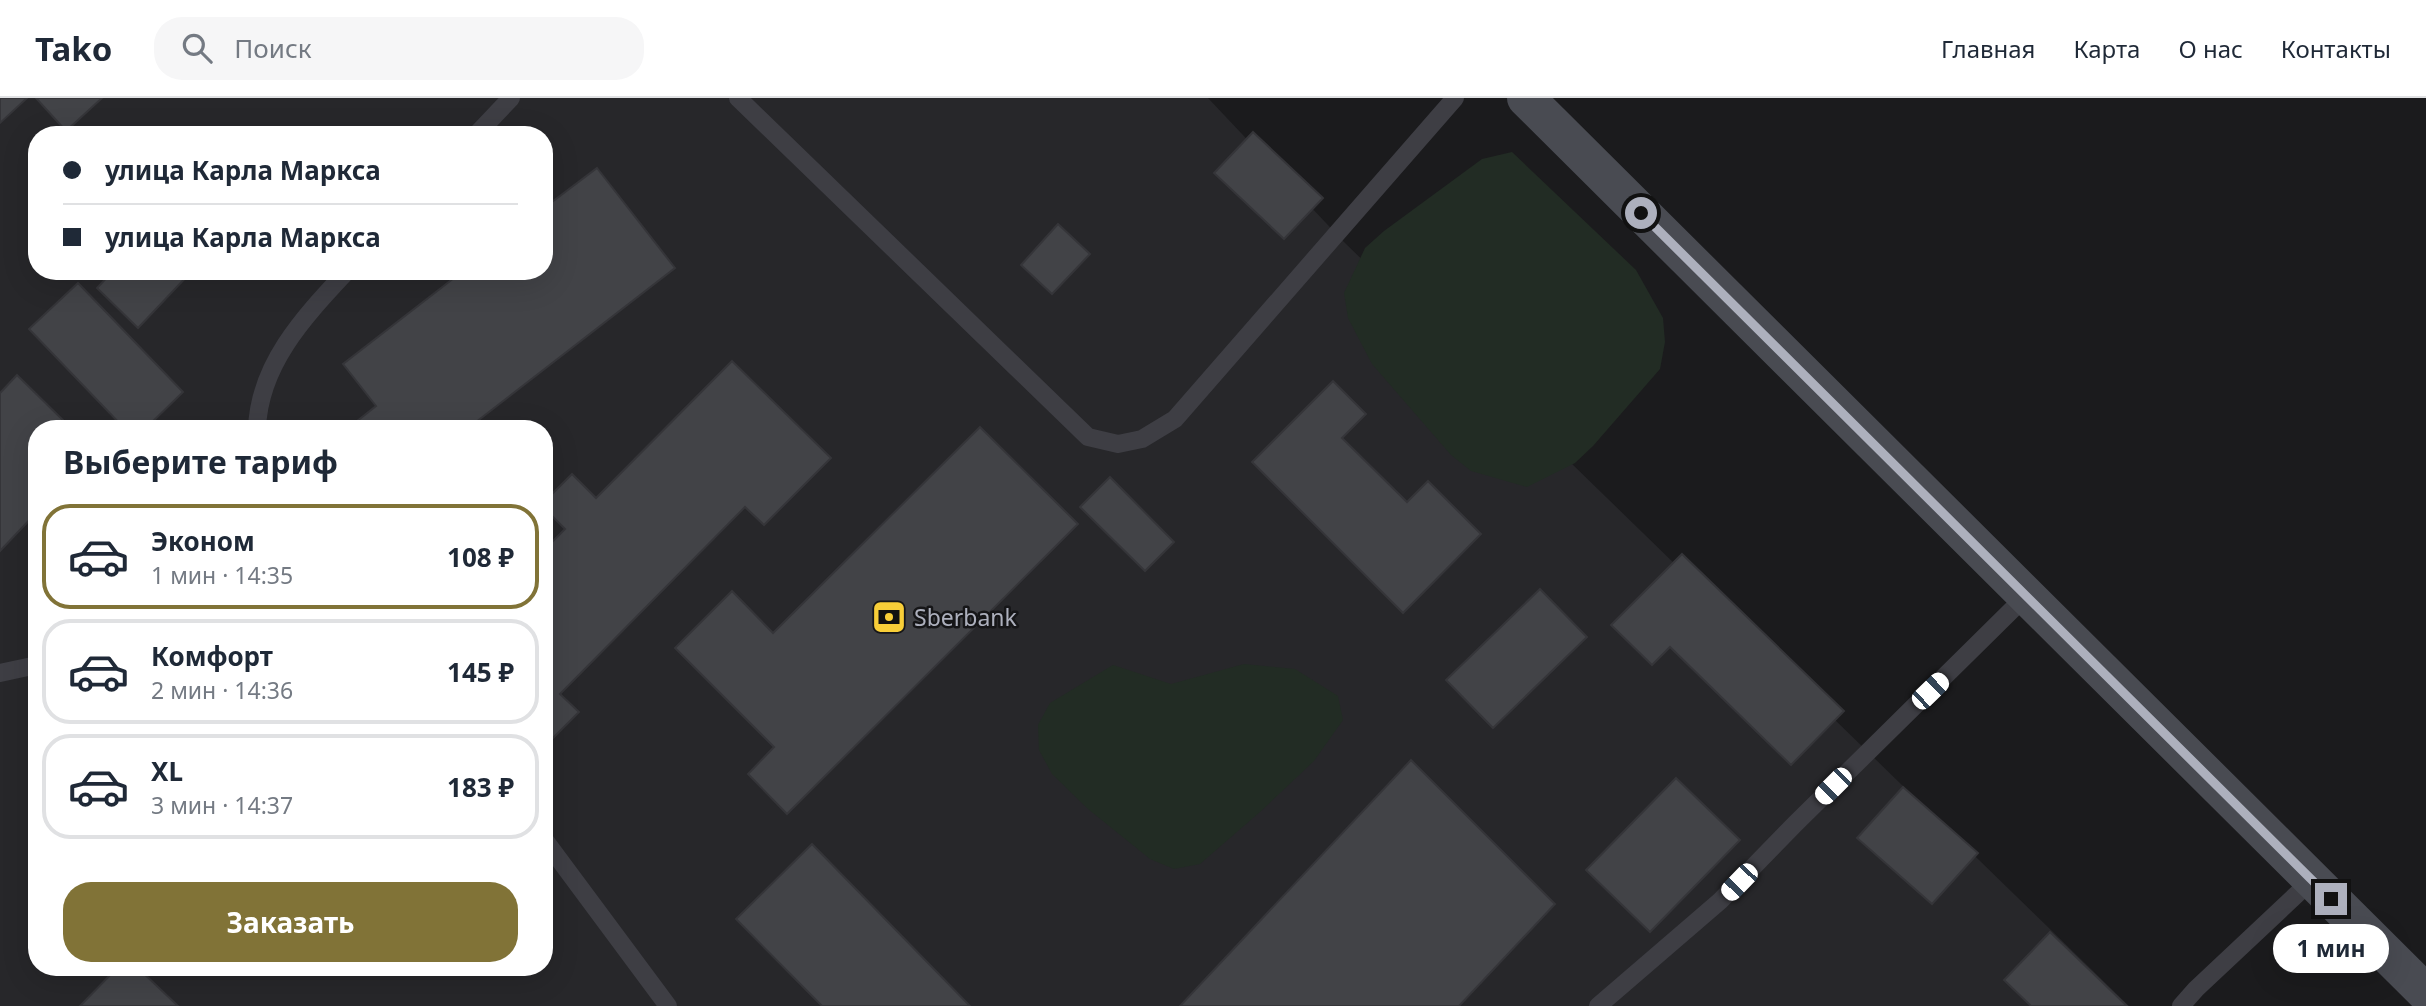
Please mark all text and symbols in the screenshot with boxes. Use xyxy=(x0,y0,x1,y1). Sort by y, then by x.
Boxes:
search box xyxy=(154,17,644,80)
text: Tako xyxy=(35,26,112,71)
icon: search xyxy=(178,29,216,67)
text: Поиск xyxy=(234,30,312,66)
text: Главная xyxy=(1941,32,2035,65)
text: Карта xyxy=(2073,32,2140,65)
text: О нас xyxy=(2178,32,2243,65)
text: Контакты xyxy=(2281,32,2391,65)
text: улица Карла Маркса xyxy=(105,152,381,188)
route start xyxy=(1625,197,1657,229)
text: улица Карла Маркса xyxy=(105,219,381,255)
text: Выберите тариф xyxy=(63,440,338,483)
text: Эконом xyxy=(151,523,255,559)
icon: car xyxy=(67,525,130,588)
text: 108 ₽ xyxy=(447,539,514,575)
text: 1 мин · 14:35 xyxy=(151,559,293,591)
bank icon: Sberbank xyxy=(870,598,908,636)
place label: Sberbank xyxy=(914,601,1018,633)
text: Комфорт xyxy=(151,638,273,674)
icon: car xyxy=(67,640,130,703)
text: 145 ₽ xyxy=(447,654,514,690)
car xyxy=(1908,669,1953,713)
text: 2 мин · 14:36 xyxy=(151,674,293,706)
text: XL xyxy=(151,753,183,789)
icon: car xyxy=(67,755,130,818)
car xyxy=(1811,764,1856,808)
text: 183 ₽ xyxy=(447,769,514,805)
text: 3 мин · 14:37 xyxy=(151,789,293,821)
car xyxy=(1717,860,1762,904)
button: Заказать xyxy=(63,882,518,962)
route end xyxy=(2315,883,2347,915)
callout: 1 мин xyxy=(2273,924,2389,972)
text: 1 мин xyxy=(2297,932,2365,964)

